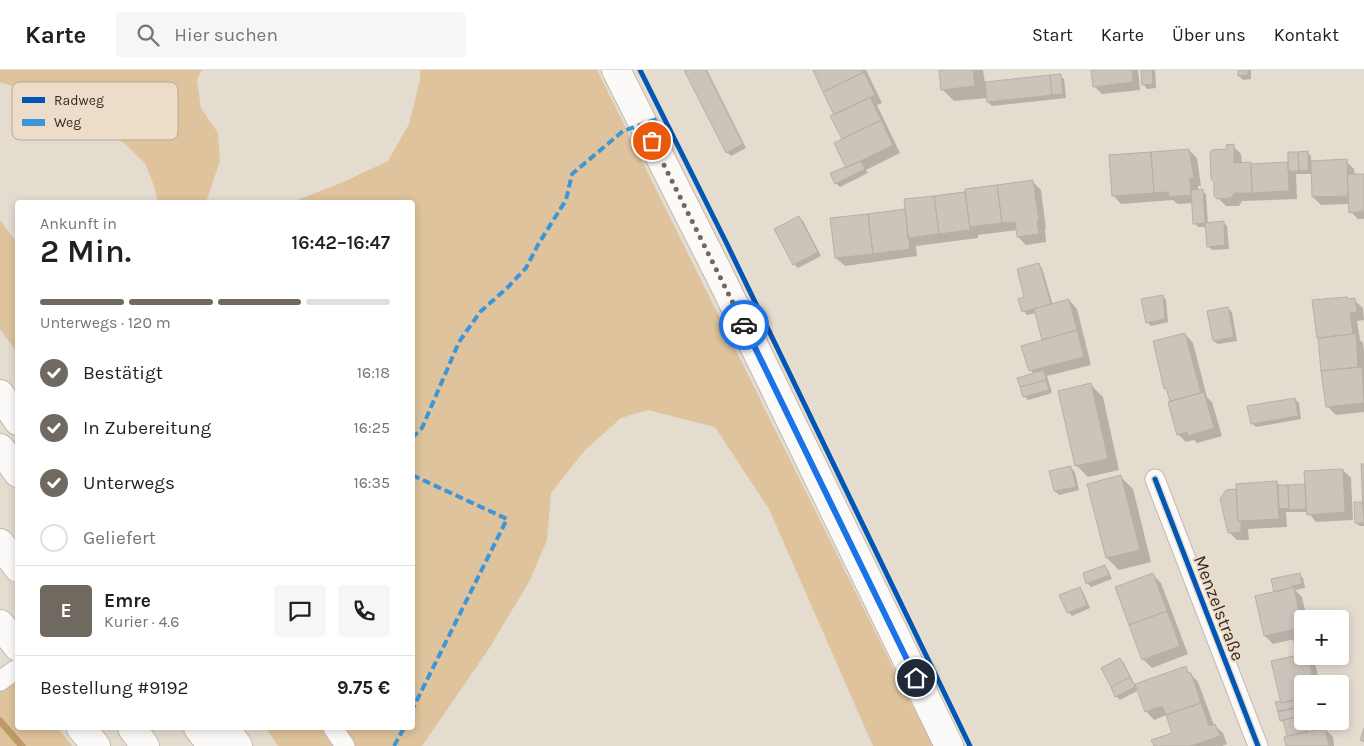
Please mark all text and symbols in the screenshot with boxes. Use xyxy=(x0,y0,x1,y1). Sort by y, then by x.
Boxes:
search box xyxy=(116,12,466,57)
text: Karte xyxy=(25,21,86,49)
icon: search xyxy=(134,21,162,49)
text: Hier suchen xyxy=(174,24,278,46)
text: Start xyxy=(1032,24,1073,46)
text: Karte xyxy=(1101,24,1144,46)
text: Über uns xyxy=(1172,24,1246,46)
text: Kontakt xyxy=(1274,24,1339,46)
legend xyxy=(12,82,178,140)
text: Radweg xyxy=(54,92,104,109)
text: Weg xyxy=(54,114,81,131)
pin xyxy=(631,120,673,162)
icon: bag xyxy=(638,127,666,155)
text: Ankunft in xyxy=(40,214,117,233)
text: 16:42–16:47 xyxy=(292,232,390,254)
text: 2 Min. xyxy=(40,233,131,270)
courier xyxy=(719,300,769,350)
icon: car xyxy=(730,311,758,339)
text: Unterwegs · 120 m xyxy=(40,313,171,332)
icon: check xyxy=(40,359,68,387)
text: Bestätigt xyxy=(83,362,163,384)
text: 16:18 xyxy=(357,363,390,382)
icon: check xyxy=(40,414,68,442)
text: In Zubereitung xyxy=(83,417,211,439)
text: 16:25 xyxy=(354,418,390,437)
icon: check xyxy=(40,469,68,497)
text: Unterwegs xyxy=(83,472,175,494)
text: 16:35 xyxy=(353,473,390,492)
text: Geliefert xyxy=(83,527,156,549)
street label: Menzelstraße xyxy=(1189,552,1249,664)
button: chat xyxy=(274,585,326,637)
button: phone xyxy=(338,585,390,637)
text: Emre xyxy=(104,590,151,612)
text: E xyxy=(60,600,72,622)
map controls xyxy=(1294,610,1349,730)
button: + xyxy=(1294,610,1349,665)
text: Kurier · 4.6 xyxy=(104,612,179,631)
pin xyxy=(895,657,937,699)
icon: home xyxy=(902,664,930,692)
button: − xyxy=(1294,675,1349,730)
text: Bestellung #9192 xyxy=(40,677,189,699)
text: 9.75 € xyxy=(337,677,390,699)

